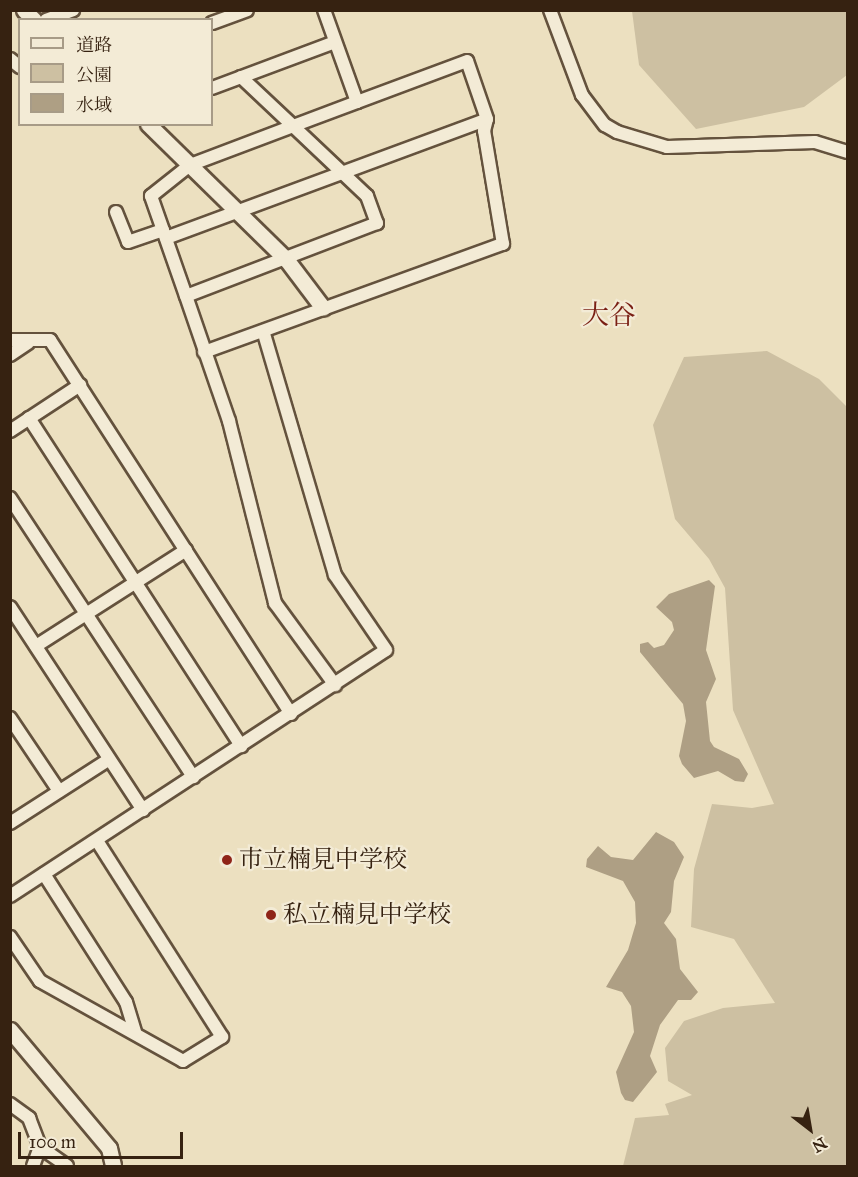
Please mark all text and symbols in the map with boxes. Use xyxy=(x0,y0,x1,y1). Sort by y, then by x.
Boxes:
legend xyxy=(18,18,213,126)
text: 道路 xyxy=(76,34,112,56)
text: 公園 xyxy=(76,64,112,86)
text: 水域 xyxy=(76,94,112,116)
district label: 大谷 xyxy=(582,299,636,331)
place label: 市立楠見中学校 xyxy=(239,846,407,874)
marker: 市立楠見中学校 xyxy=(220,853,234,867)
place label: 私立楠見中学校 xyxy=(283,901,451,929)
marker: 私立楠見中学校 xyxy=(264,908,278,922)
north arrow xyxy=(780,1099,840,1159)
scale bar xyxy=(21,1120,186,1158)
text: 100 m xyxy=(29,1131,76,1153)
text: N xyxy=(809,1133,830,1156)

